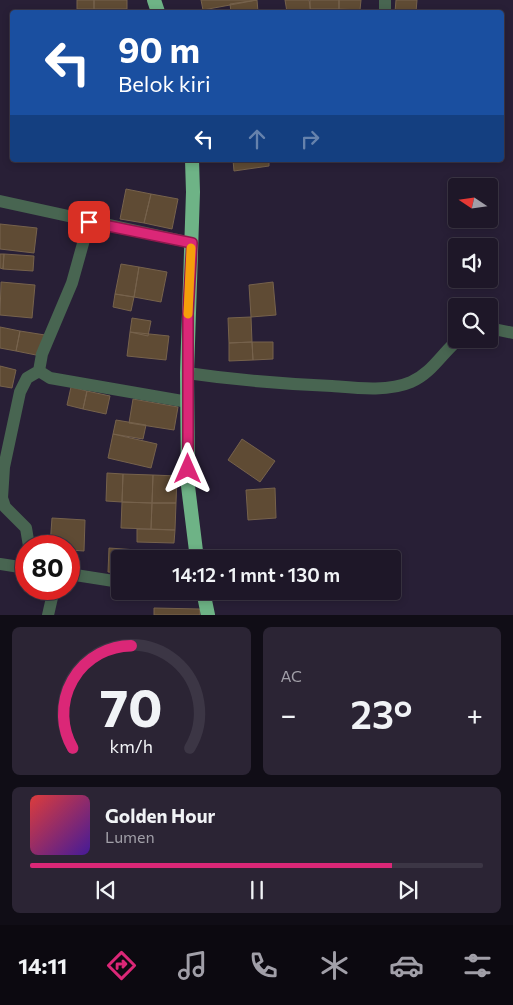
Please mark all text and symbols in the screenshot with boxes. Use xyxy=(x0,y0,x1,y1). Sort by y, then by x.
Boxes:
text: 90 m xyxy=(118,27,200,70)
icon: left xyxy=(35,30,100,95)
text: Belok kiri xyxy=(118,70,211,97)
icon: left xyxy=(190,125,218,153)
icon: ahead xyxy=(243,125,271,153)
icon: right xyxy=(296,125,324,153)
north arrow xyxy=(448,178,498,228)
map controls xyxy=(448,178,498,348)
pin xyxy=(68,201,110,243)
icon: arrive xyxy=(75,208,103,236)
button: sound xyxy=(448,238,498,288)
button: search xyxy=(448,298,498,348)
position arrow xyxy=(161,442,213,494)
speed limit sign: 80 xyxy=(15,535,80,600)
text: 14:12 · 1 mnt · 130 m xyxy=(172,563,340,586)
text: AC xyxy=(281,666,302,685)
text: 70 xyxy=(100,674,163,738)
text: 23° xyxy=(350,690,412,737)
text: − xyxy=(281,697,296,731)
text: + xyxy=(467,697,483,731)
text: km/h xyxy=(110,735,153,757)
text: Golden Hour xyxy=(105,804,215,827)
text: Lumen xyxy=(105,827,155,846)
icon: previous xyxy=(92,876,120,904)
icon: pause xyxy=(243,876,271,904)
icon: next xyxy=(394,876,422,904)
icon: directions xyxy=(104,948,139,983)
icon: music xyxy=(175,948,210,983)
icon: phone xyxy=(246,948,281,983)
icon: climate xyxy=(317,948,352,983)
icon: car xyxy=(389,948,424,983)
icon: filters xyxy=(460,948,495,983)
text: 14:11 xyxy=(18,952,67,979)

